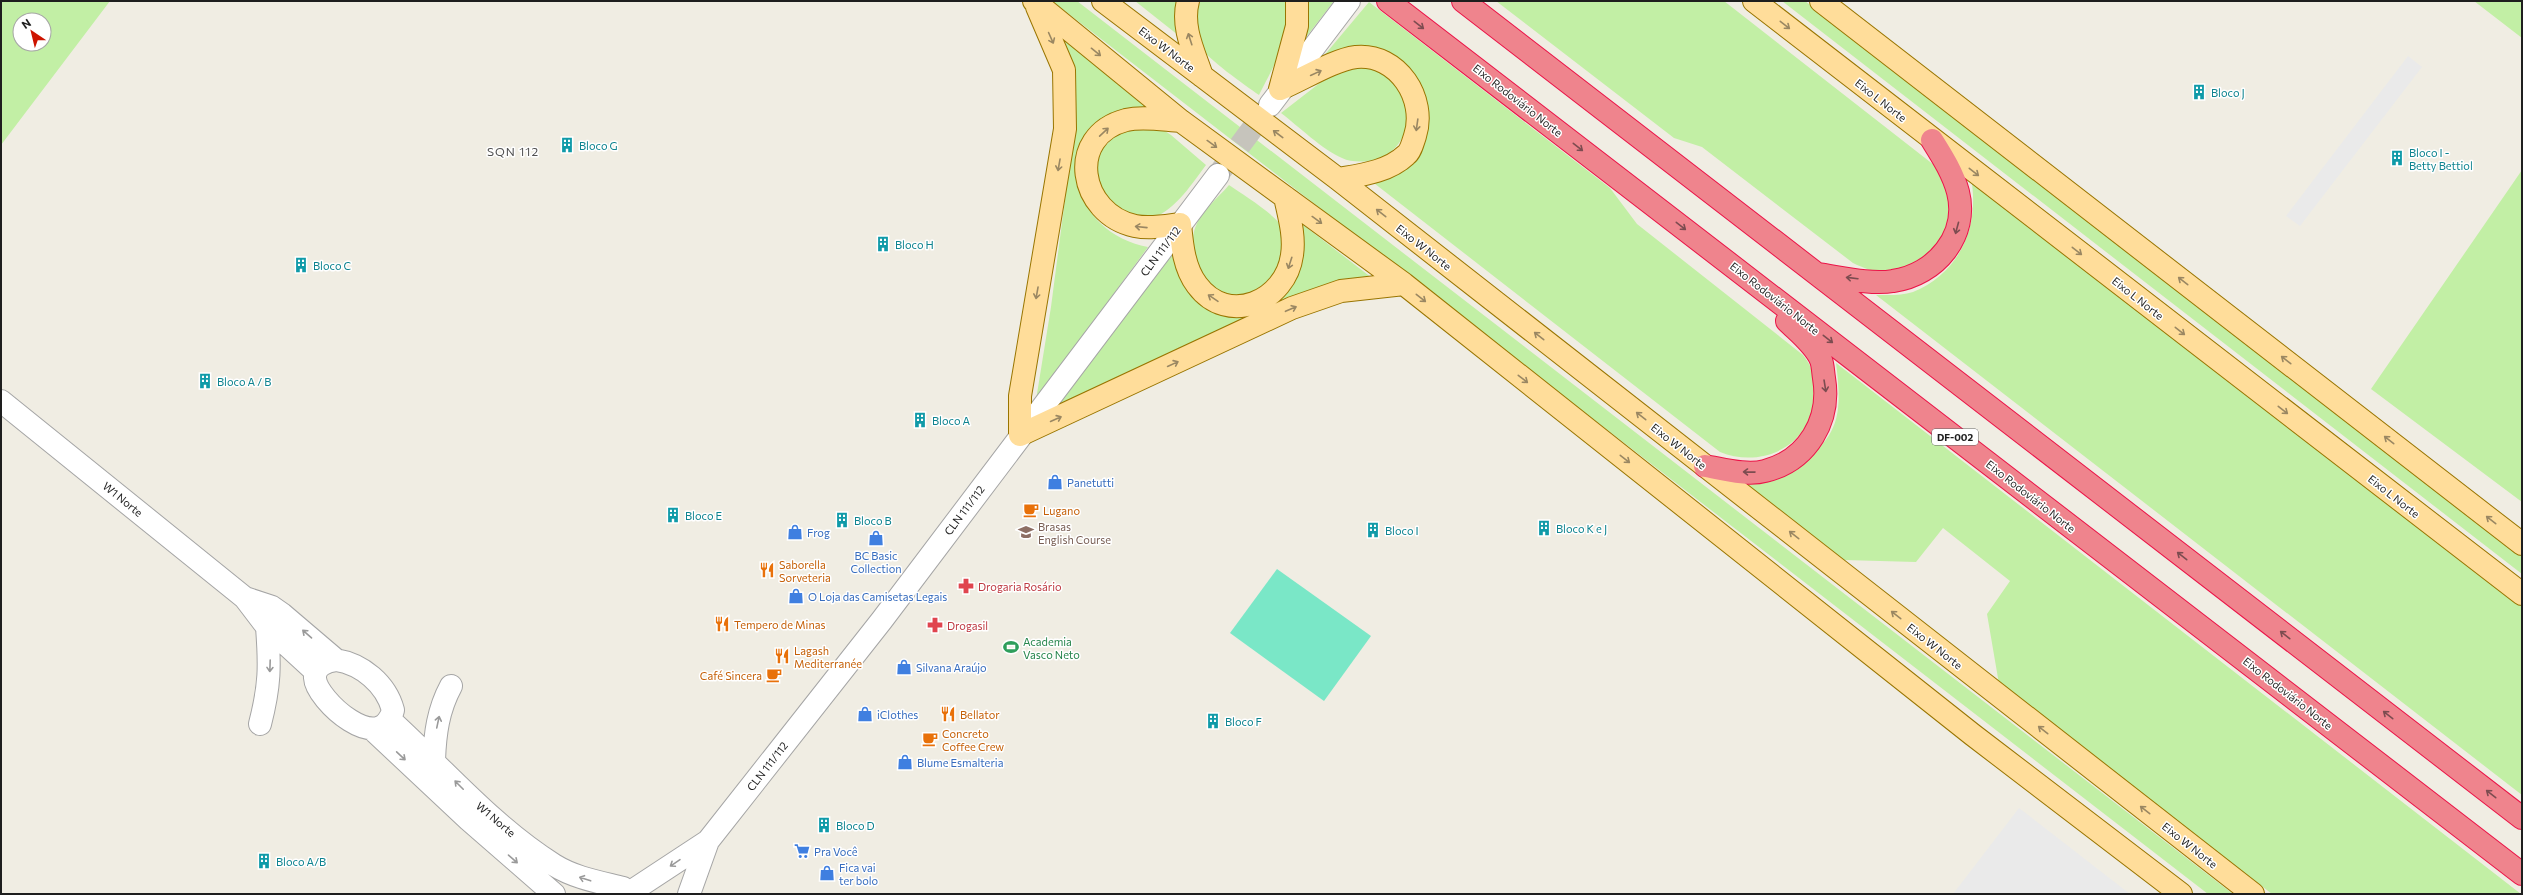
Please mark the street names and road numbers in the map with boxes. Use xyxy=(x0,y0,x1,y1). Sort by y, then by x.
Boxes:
street label: Eixo W Norte xyxy=(1137,24,1198,74)
street label: Eixo Rodoviário Norte xyxy=(1471,61,1565,139)
street label: Eixo L Norte xyxy=(1853,76,1909,124)
street label: Eixo W Norte xyxy=(1394,221,1454,273)
street label: CLN 111/112 xyxy=(1137,224,1183,278)
street label: Eixo Rodoviário Norte xyxy=(1728,259,1822,337)
street label: Eixo L Norte xyxy=(2110,274,2166,322)
street label: Eixo W Norte xyxy=(1649,420,1709,472)
road number: DF-002 xyxy=(1932,429,1978,445)
street label: Eixo Rodoviário Norte xyxy=(1984,457,2078,535)
street label: Eixo L Norte xyxy=(2366,472,2422,520)
street label: W1 Norte xyxy=(100,479,146,519)
street label: CLN 111/112 xyxy=(941,483,987,537)
street label: Eixo W Norte xyxy=(1905,620,1965,672)
street label: Eixo Rodoviário Norte xyxy=(2241,654,2335,732)
street label: CLN 111/112 xyxy=(744,739,790,793)
street label: W1 Norte xyxy=(474,799,519,839)
street label: Eixo W Norte xyxy=(2160,819,2220,871)

